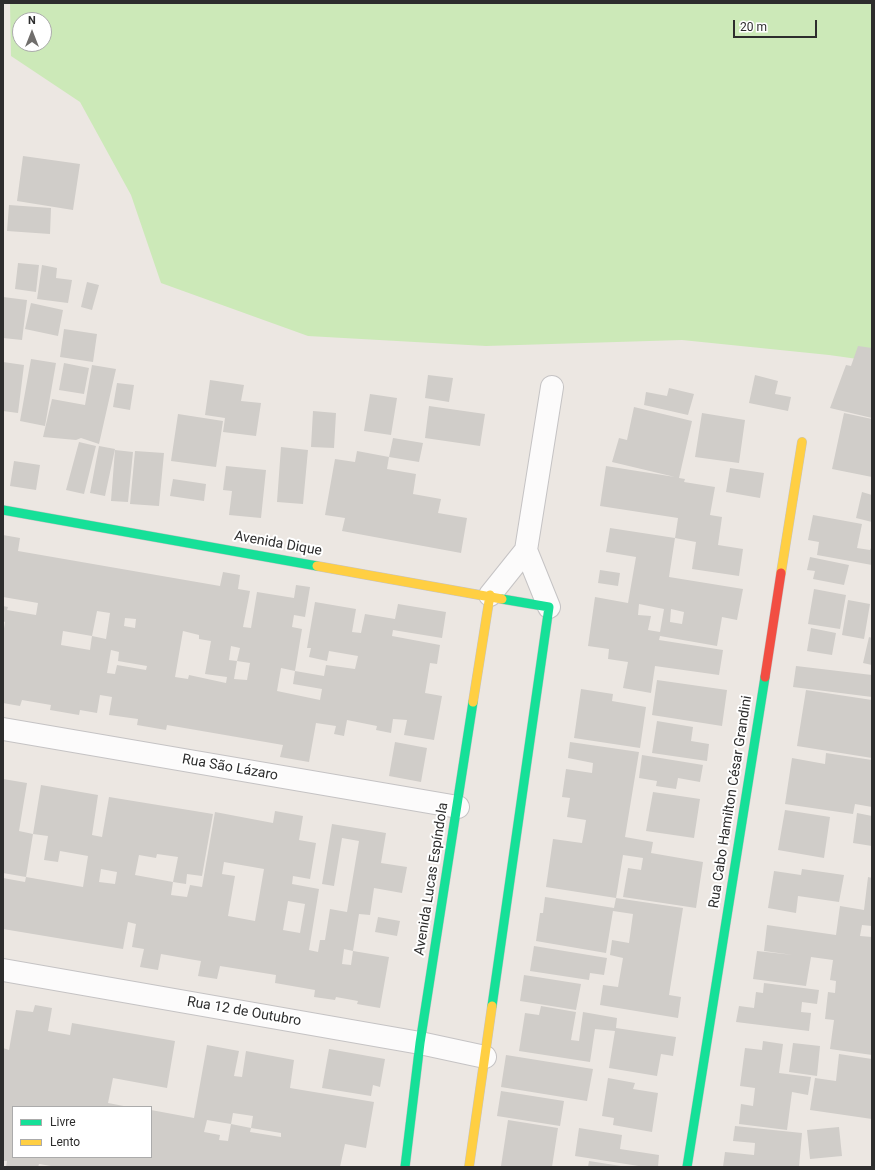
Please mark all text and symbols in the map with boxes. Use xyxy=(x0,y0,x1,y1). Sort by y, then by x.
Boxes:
north arrow xyxy=(12,12,52,52)
scale bar xyxy=(735,12,819,38)
text: N xyxy=(28,14,36,27)
text: 20 m xyxy=(740,20,767,34)
street label: Avenida Dique xyxy=(233,528,323,560)
street label: Rua Cabo Hamilton César Grandini xyxy=(706,694,756,910)
street label: Rua São Lázaro xyxy=(181,751,279,785)
street label: Avenida Lucas Espíndola xyxy=(412,801,452,957)
street label: Rua 12 de Outubro xyxy=(186,994,302,1030)
legend xyxy=(12,1106,152,1158)
text: Livre xyxy=(50,1115,76,1129)
text: Lento xyxy=(50,1135,80,1149)

